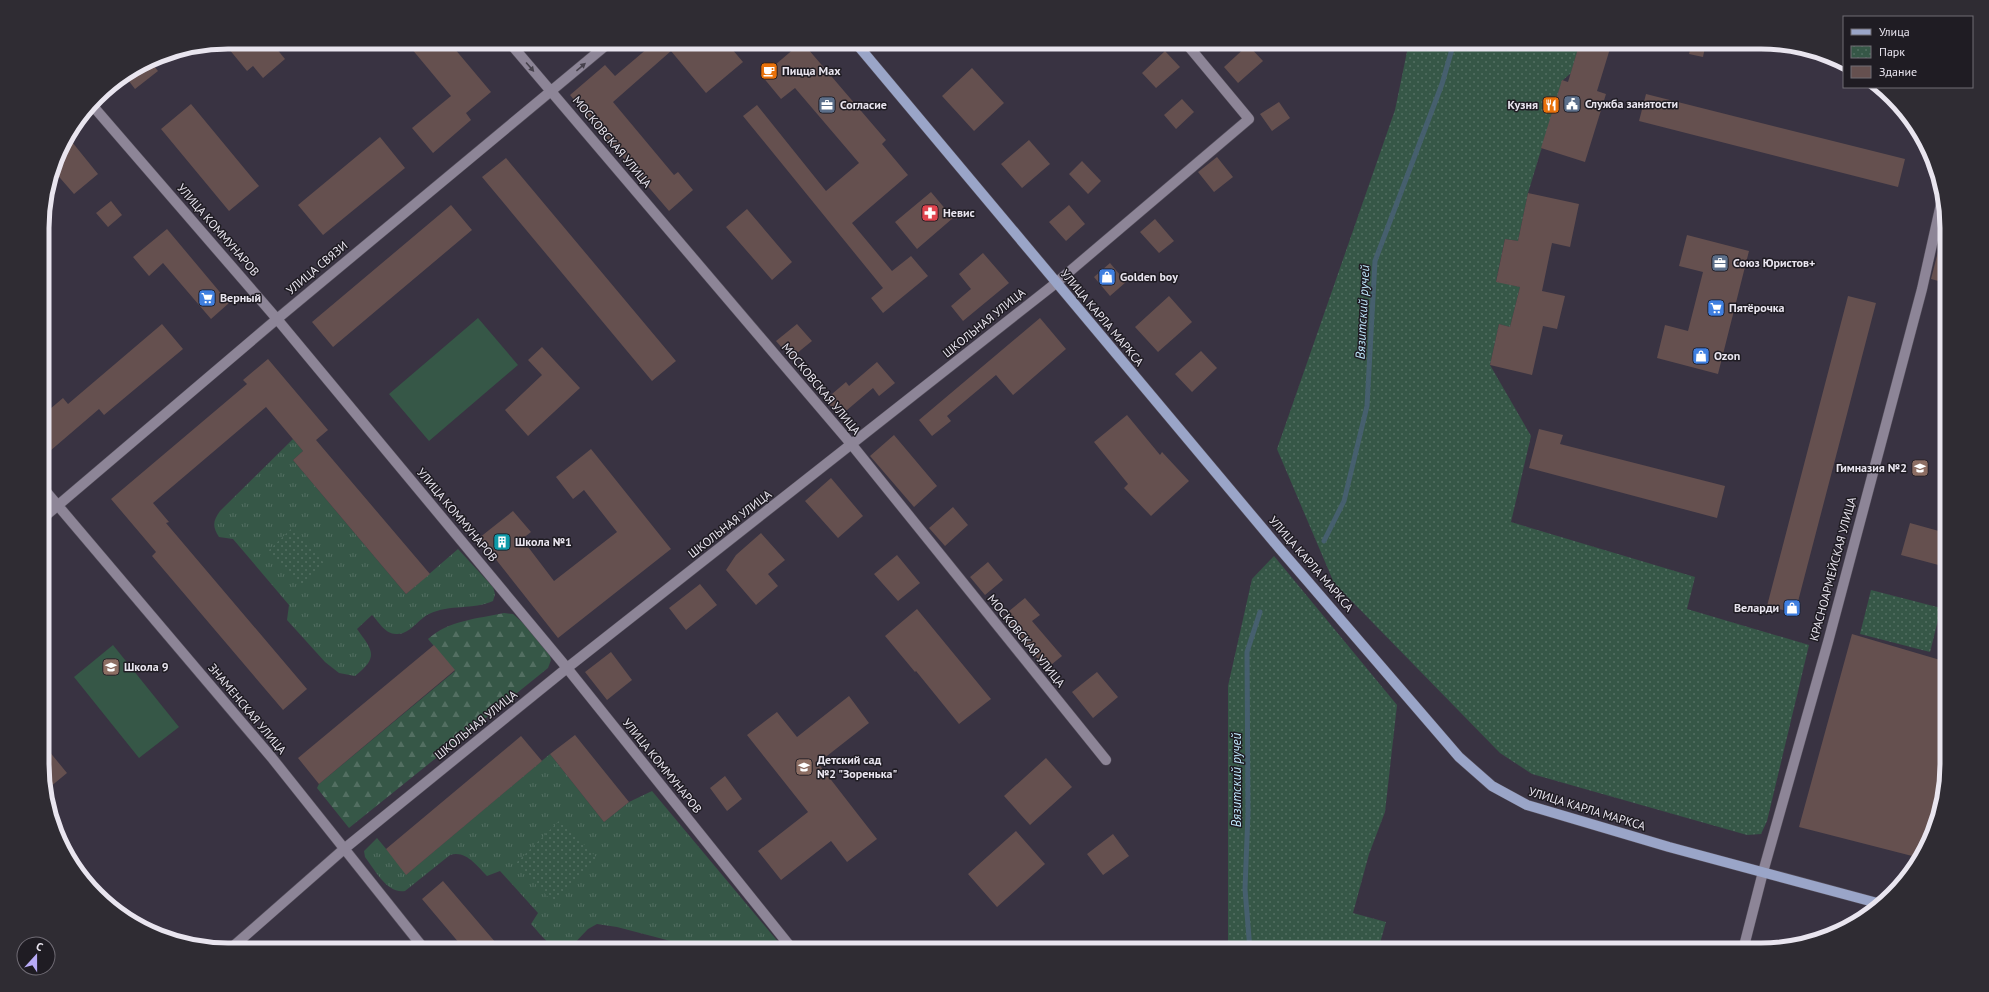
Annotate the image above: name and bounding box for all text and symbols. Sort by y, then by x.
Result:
legend [1843,16,1973,88]
text: Улица [1879,24,1910,39]
text: Парк [1879,44,1905,59]
one-way arrow [526,61,535,72]
cafe icon: Пицца Max [759,61,779,81]
one-way arrow [576,62,586,71]
place label: Пицца Max [782,63,841,78]
text: Здание [1879,64,1917,79]
street label: МОСКОВСКАЯ УЛИЦА [570,93,655,191]
public building icon: Служба занятости [1562,94,1582,114]
office icon: Согласие [817,95,837,115]
restaurant icon: Кузня [1541,95,1561,115]
place label: Служба занятости [1585,96,1678,111]
place label: Согласие [840,97,887,112]
place label: Кузня [1507,97,1538,112]
street label: УЛИЦА КОММУНАРОВ [174,180,263,279]
pharmacy icon: Невис [920,203,940,223]
place label: Невис [943,205,975,220]
street label: УЛИЦА СВЯЗИ [283,238,350,298]
office icon: Союз Юристов+ [1710,253,1730,273]
place label: Союз Юристов+ [1733,255,1815,270]
water label: Вязитский ручей [1352,264,1373,360]
street label: УЛИЦА КАРЛА МАРКСА [1058,266,1147,369]
shop icon: Golden boy [1097,267,1117,287]
place label: Golden boy [1120,269,1178,284]
street label: ШКОЛЬНАЯ УЛИЦА [939,285,1028,360]
supermarket icon: Верный [197,288,217,308]
place label: Верный [220,290,261,305]
supermarket icon: Пятёрочка [1706,298,1726,318]
place label: Пятёрочка [1729,300,1785,315]
street label: МОСКОВСКАЯ УЛИЦА [779,340,864,438]
shop icon: Ozon [1691,346,1711,366]
place label: Ozon [1714,348,1740,363]
school or university icon: Гимназия №2 [1910,458,1930,478]
place label: Гимназия №2 [1836,460,1907,475]
street label: УЛИЦА КОММУНАРОВ [414,465,501,565]
street label: ШКОЛЬНАЯ УЛИЦА [685,486,774,561]
street label: КРАСНОАРМЕЙСКАЯ УЛИЦА [1806,495,1859,643]
street label: УЛИЦА КАРЛА МАРКСА [1266,513,1357,614]
building icon: Школа №1 [492,532,512,552]
place label: Школа №1 [515,534,572,549]
street label: МОСКОВСКАЯ УЛИЦА [984,591,1068,690]
shop icon: Веларди [1782,598,1802,618]
place label: Веларди [1734,600,1779,615]
school or university icon: Школа 9 [101,657,121,677]
place label: Школа 9 [124,659,169,674]
street label: ЗНАМЕНСКАЯ УЛИЦА [205,660,290,757]
street label: ШКОЛЬНАЯ УЛИЦА [431,687,520,762]
street label: УЛИЦА КОММУНАРОВ [620,715,705,816]
water label: Вязитский ручей [1228,732,1245,827]
place label: Детский сад №2 "Зоренька" [817,752,897,781]
school or university icon: Детский сад №2 "Зоренька" [794,757,814,777]
street label: УЛИЦА КАРЛА МАРКСА [1527,784,1647,833]
north arrow [16,936,56,976]
text: С [34,939,45,954]

